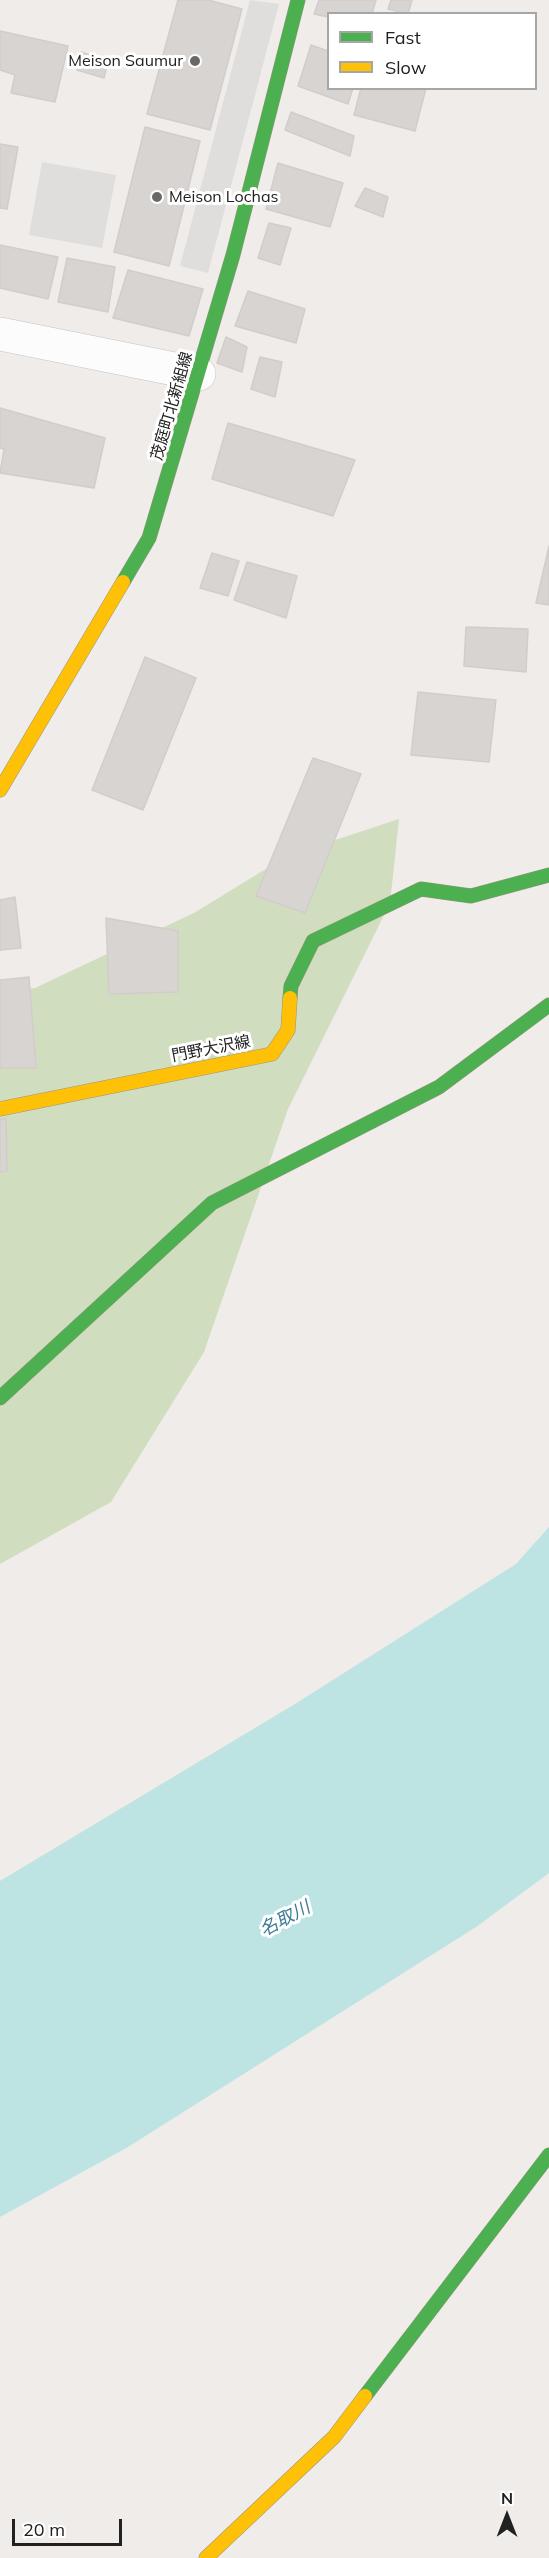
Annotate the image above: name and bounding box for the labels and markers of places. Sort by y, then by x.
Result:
place label: Meison Saumur [68,51,183,71]
marker: Meison Saumur [188,54,202,68]
place label: Meison Lochas [169,187,278,207]
marker: Meison Lochas [150,190,164,204]

